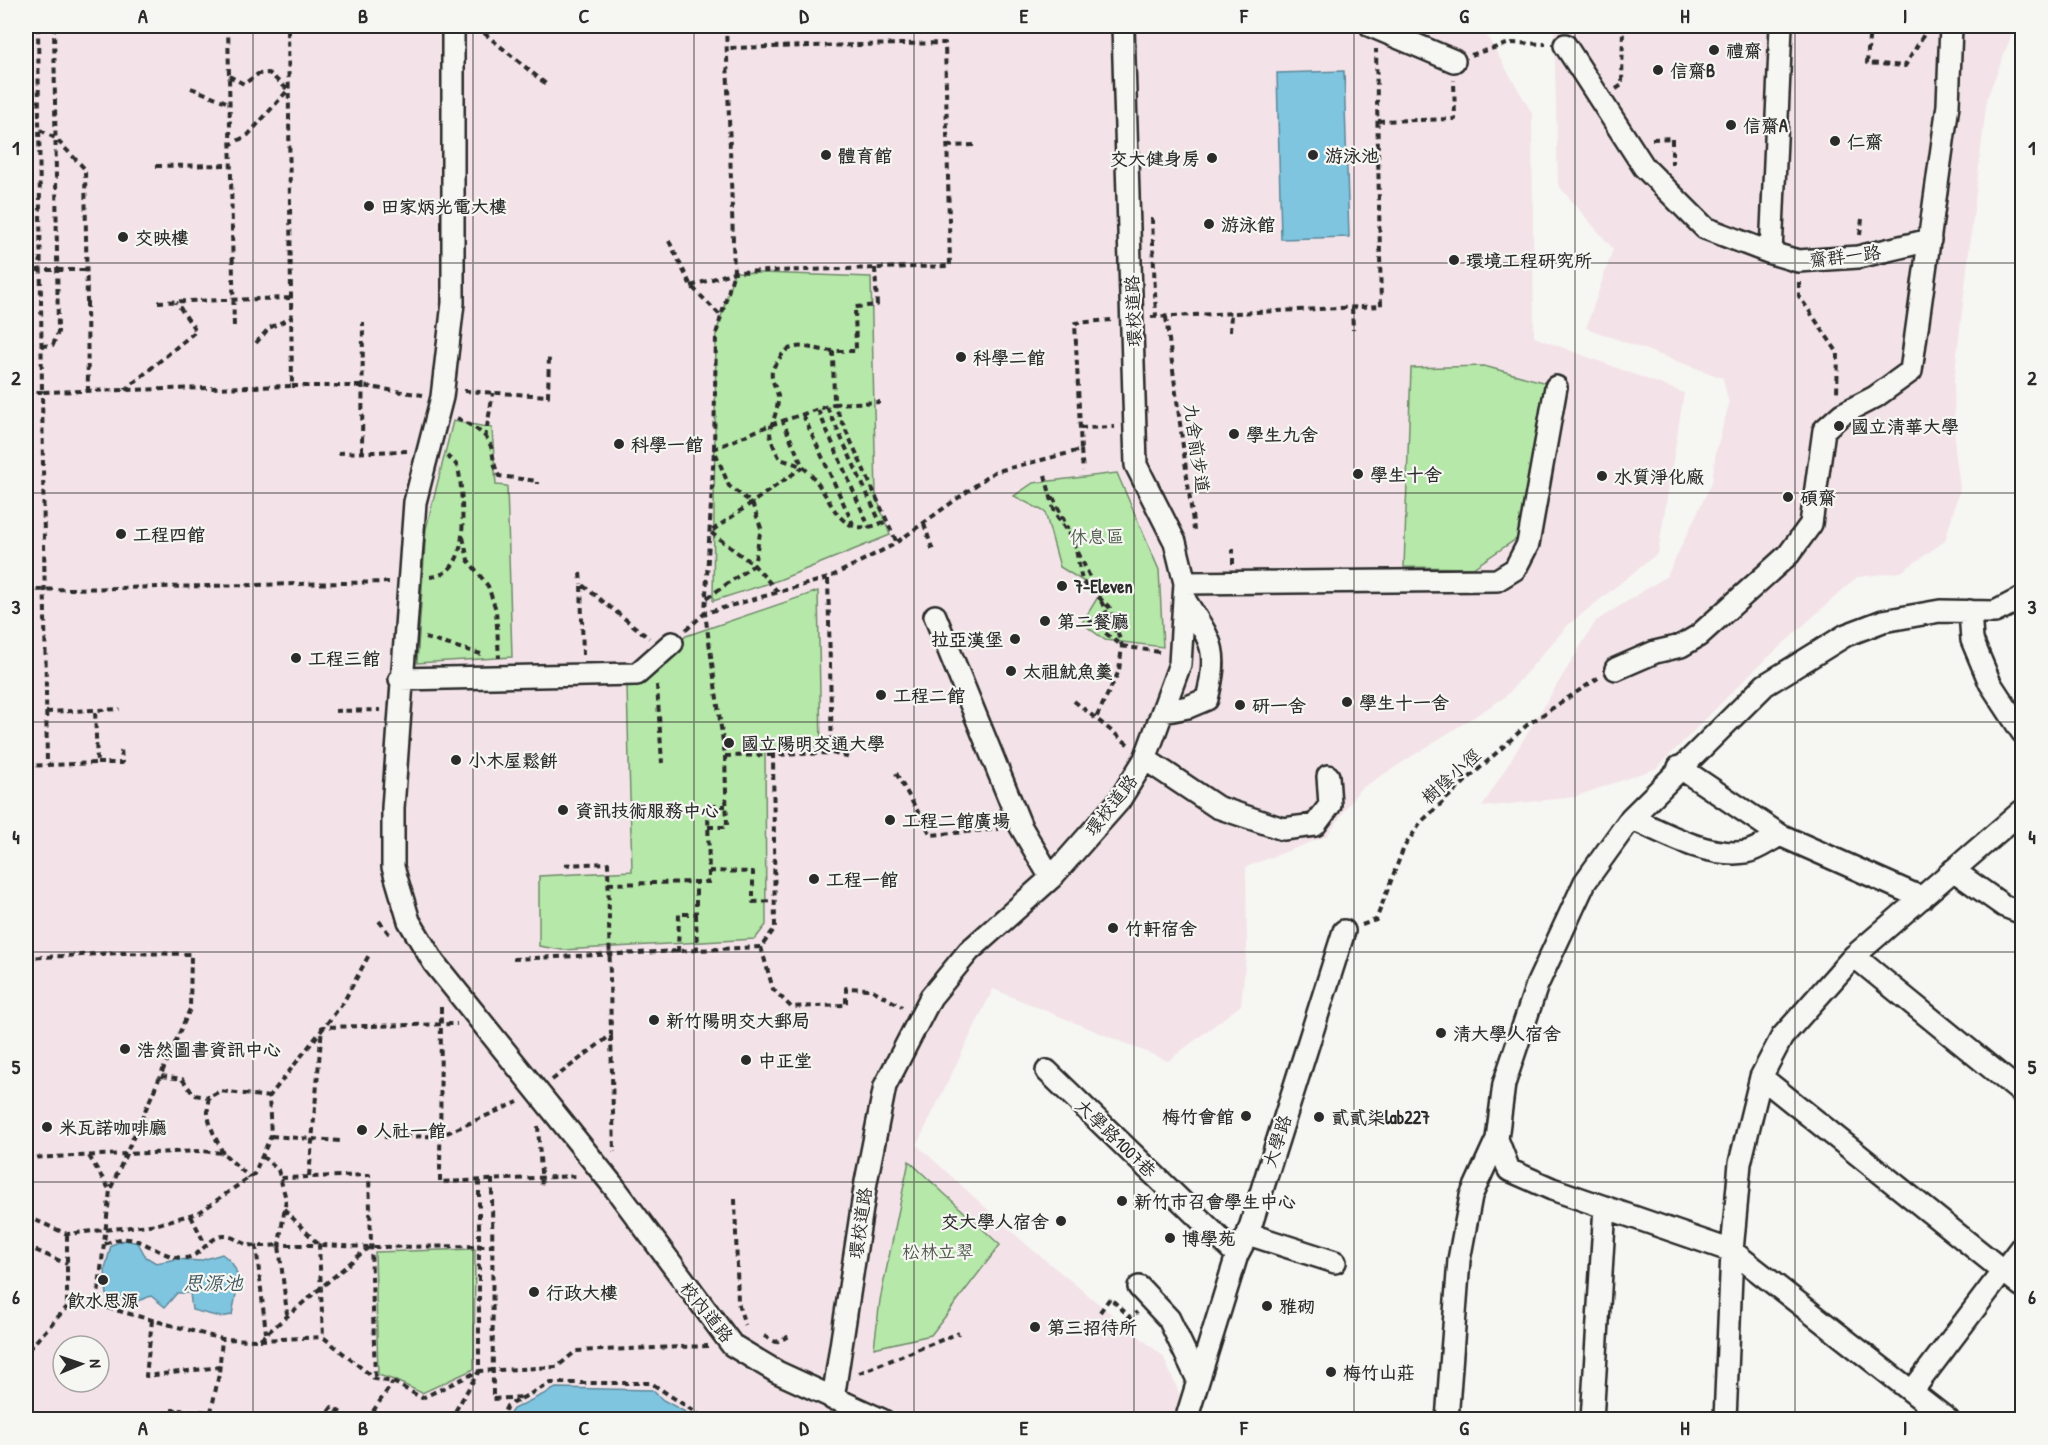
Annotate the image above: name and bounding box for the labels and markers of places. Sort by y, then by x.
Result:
place label: 禮齋 [1726,38,1762,63]
marker: 禮齋 [1707,43,1721,57]
place label: 信齋B [1670,58,1715,83]
marker: 信齋B [1651,63,1665,77]
place label: 信齋A [1743,113,1788,138]
marker: 信齋A [1724,118,1738,132]
place label: 仁齋 [1847,129,1883,154]
marker: 仁齋 [1828,134,1842,148]
place label: 體育館 [838,143,892,168]
place label: 游泳池 [1325,143,1379,168]
place label: 交大健身房 [1110,146,1200,171]
marker: 體育館 [819,148,833,162]
marker: 游泳池 [1306,148,1320,162]
marker: 交大健身房 [1205,151,1219,165]
place label: 田家炳光電大樓 [381,194,507,219]
marker: 田家炳光電大樓 [362,199,376,213]
place label: 游泳館 [1221,212,1275,237]
marker: 游泳館 [1202,217,1216,231]
place label: 交映樓 [135,225,189,250]
marker: 交映樓 [116,230,130,244]
place label: 環境工程研究所 [1466,248,1592,273]
marker: 環境工程研究所 [1447,253,1461,267]
place label: 科學二館 [973,345,1045,370]
marker: 科學二館 [954,350,968,364]
place label: 國立清華大學 [1851,414,1959,439]
marker: 國立清華大學 [1832,419,1846,433]
place label: 學生九舍 [1246,422,1318,447]
marker: 學生九舍 [1227,427,1241,441]
place label: 科學一館 [631,432,703,457]
marker: 科學一館 [612,437,626,451]
place label: 學生十舍 [1370,462,1442,487]
place label: 水質淨化廠 [1614,464,1704,489]
marker: 學生十舍 [1351,467,1365,481]
marker: 水質淨化廠 [1595,469,1609,483]
place label: 碩齋 [1800,485,1836,510]
marker: 碩齋 [1781,490,1795,504]
place label: 工程四館 [133,522,205,547]
marker: 工程四館 [114,527,128,541]
place label: 7-Eleven [1073,574,1133,599]
marker: 7-Eleven [1055,579,1069,593]
place label: 第二餐廳 [1057,609,1129,634]
marker: 第二餐廳 [1038,614,1052,628]
place label: 拉亞漢堡 [931,627,1003,652]
marker: 拉亞漢堡 [1008,632,1022,646]
place label: 工程三館 [308,646,380,671]
marker: 工程三館 [289,651,303,665]
place label: 太祖魷魚羹 [1023,659,1113,684]
marker: 太祖魷魚羹 [1004,664,1018,678]
place label: 工程二館 [893,683,965,708]
marker: 工程二館 [874,688,888,702]
place label: 學生十一舍 [1359,690,1449,715]
place label: 研一舍 [1252,693,1306,718]
marker: 學生十一舍 [1340,695,1354,709]
marker: 研一舍 [1233,698,1247,712]
place label: 國立陽明交通大學 [741,731,885,756]
marker: 國立陽明交通大學 [722,736,736,750]
place label: 小木屋鬆餅 [468,748,558,773]
marker: 小木屋鬆餅 [449,753,463,767]
place label: 資訊技術服務中心 [575,798,719,823]
marker: 資訊技術服務中心 [556,803,570,817]
place label: 工程二館廣場 [902,808,1010,833]
marker: 工程二館廣場 [883,813,897,827]
place label: 工程一館 [826,867,898,892]
marker: 工程一館 [807,872,821,886]
place label: 竹軒宿舍 [1125,916,1197,941]
marker: 竹軒宿舍 [1106,921,1120,935]
place label: 新竹陽明交大郵局 [666,1008,810,1033]
marker: 新竹陽明交大郵局 [647,1013,661,1027]
place label: 清大學人宿舍 [1453,1021,1561,1046]
marker: 清大學人宿舍 [1434,1026,1448,1040]
place label: 浩然圖書資訊中心 [137,1037,281,1062]
marker: 浩然圖書資訊中心 [118,1042,132,1056]
place label: 中正堂 [758,1048,812,1073]
marker: 中正堂 [739,1053,753,1067]
place label: 梅竹會館 [1162,1104,1234,1129]
place label: 貳貳柒lab227 [1331,1105,1430,1130]
marker: 梅竹會館 [1239,1109,1253,1123]
marker: 貳貳柒lab227 [1312,1110,1326,1124]
place label: 米瓦諾咖啡廳 [59,1115,167,1140]
place label: 人社一館 [374,1118,446,1143]
marker: 米瓦諾咖啡廳 [40,1120,54,1134]
marker: 人社一館 [355,1123,369,1137]
place label: 新竹市召會學生中心 [1134,1189,1296,1214]
marker: 新竹市召會學生中心 [1115,1194,1129,1208]
place label: 交大學人宿舍 [941,1209,1049,1234]
marker: 交大學人宿舍 [1054,1214,1068,1228]
place label: 博學苑 [1182,1226,1236,1251]
marker: 博學苑 [1163,1231,1177,1245]
marker: 飲水思源 [96,1273,110,1287]
place label: 行政大樓 [546,1280,618,1305]
marker: 行政大樓 [527,1285,541,1299]
place label: 飲水思源 [67,1288,139,1313]
place label: 雅砌 [1279,1294,1315,1319]
marker: 雅砌 [1260,1299,1274,1313]
place label: 第三招待所 [1047,1315,1137,1340]
marker: 第三招待所 [1028,1320,1042,1334]
place label: 梅竹山莊 [1343,1360,1415,1385]
marker: 梅竹山莊 [1324,1365,1338,1379]

